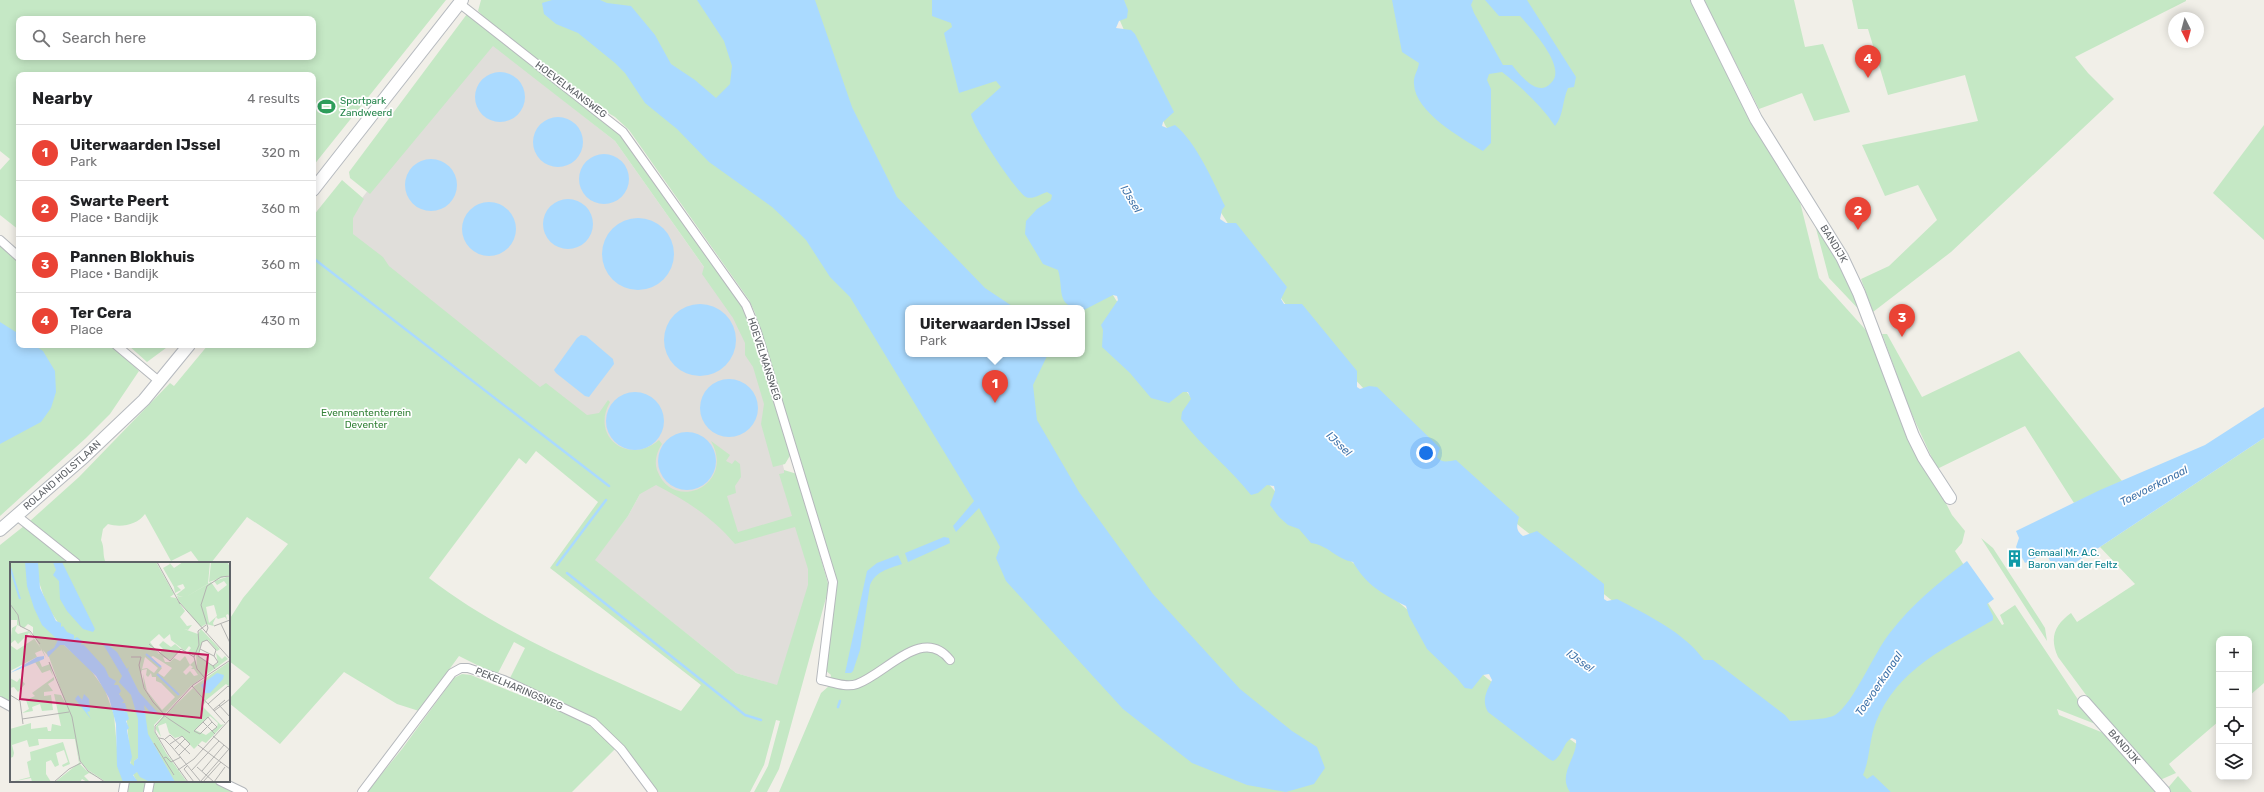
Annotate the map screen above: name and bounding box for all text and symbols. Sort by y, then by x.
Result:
north arrow [2168,12,2204,48]
search box [16,16,316,60]
icon: search [30,27,52,49]
text: Search here [62,29,146,47]
pin: 4 [1855,45,1881,78]
street label: HOEVELMANSWEG [533,59,609,121]
text: Nearby [32,88,93,108]
text: 4 results [247,91,300,106]
place label: Sportpark Zandweerd [340,95,392,119]
sports icon: Sportpark Zandweerd [317,97,337,117]
text: Uiterwaarden IJssel [70,136,221,154]
text: 1 [42,145,48,160]
text: 320 m [262,145,300,160]
text: Park [70,154,97,169]
water label: IJssel [1118,183,1144,215]
text: Swarte Peert [70,192,169,210]
pin: 2 [1845,197,1871,230]
text: 2 [41,201,49,216]
text: 360 m [261,201,300,216]
text: Place · Bandijk [70,210,158,225]
street label: BANDIJK [1818,223,1850,265]
text: Pannen Blokhuis [70,248,195,266]
text: 3 [41,257,49,272]
text: 360 m [261,257,300,272]
text: Place · Bandijk [70,266,158,281]
text: Ter Cera [70,304,132,322]
pin: 3 [1889,304,1915,337]
popup [905,305,1085,357]
text: 4 [41,313,49,328]
text: 430 m [261,313,300,328]
text: Uiterwaarden IJssel [920,315,1070,333]
street label: HOEVELMANSWEG [745,316,783,402]
text: Place [70,322,103,337]
text: Park [920,333,947,348]
pin: 1 [982,370,1008,403]
park label: Evenmententerrein Deventer [321,407,411,431]
water label: IJssel [1324,429,1355,459]
street label: ROLAND HOLSTLAAN [21,438,104,513]
your location [1416,443,1436,463]
water label: Toevoerkanaal [2118,463,2190,509]
place label: Gemaal Mr. A.C. Baron van der Feltz [2028,547,2118,571]
building icon: Gemaal Mr. A.C. Baron van der Feltz [2005,549,2025,569]
inset map [10,562,230,782]
map controls [2216,636,2252,780]
button: + [2216,636,2252,672]
water label: IJssel [1564,647,1596,675]
water label: Toevoerkanaal [1853,649,1905,718]
street label: PEKELHARINGSWEG [473,665,565,713]
button: − [2216,672,2252,708]
button: locate [2216,708,2252,744]
street label: BANDIJK [2105,727,2142,767]
button: layers [2216,744,2252,780]

